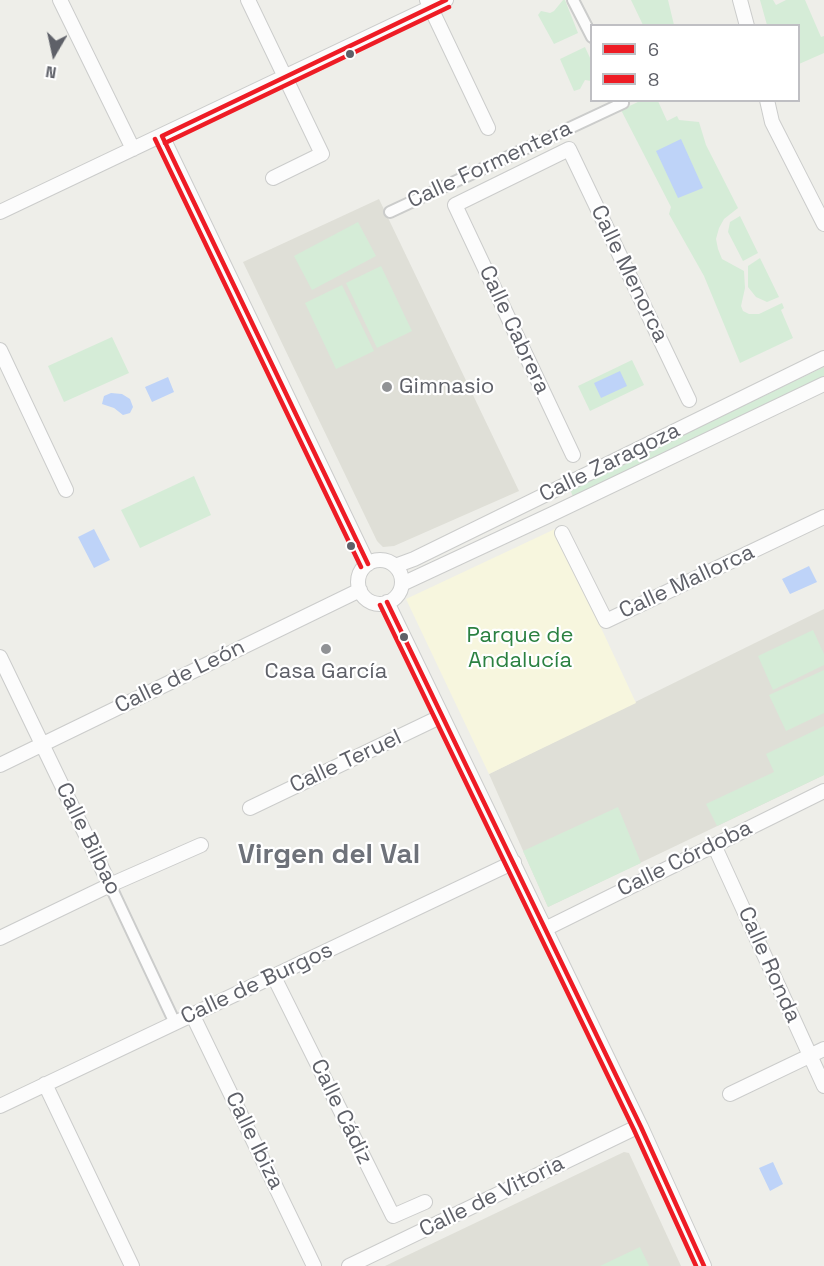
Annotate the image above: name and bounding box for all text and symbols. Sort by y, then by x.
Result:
north arrow [24,24,84,84]
legend [590,24,800,102]
text: 6 [648,38,659,61]
unlabelled marker [344,48,356,60]
text: N [44,61,58,83]
text: 8 [648,68,659,91]
street label: Calle Formentera [404,115,576,215]
street label: Calle Menorca [584,201,674,347]
street label: Calle Cabrera [473,262,555,398]
place label: Gimnasio [399,374,494,400]
marker: Gimnasio [380,380,394,394]
street label: Calle Zaragoza [535,418,685,508]
street label: Calle Mallorca [615,539,759,625]
unlabelled marker [345,540,357,552]
park label: Parque de Andalucía [466,623,574,674]
unlabelled marker [398,631,410,643]
street label: Calle de León [111,634,249,720]
marker: Casa García [319,642,333,656]
place label: Casa García [265,659,387,685]
street label: Calle Teruel [286,725,406,799]
street label: Calle Bilbao [49,779,127,899]
street label: Calle Córdoba [613,815,757,903]
district label: Virgen del Val [238,838,420,872]
street label: Calle Ronda [732,903,806,1027]
street label: Calle de Burgos [177,937,337,1031]
street label: Calle Cádiz [304,1055,378,1169]
street label: Calle Ibiza [219,1088,289,1194]
street label: Calle de Vitoria [415,1151,569,1243]

